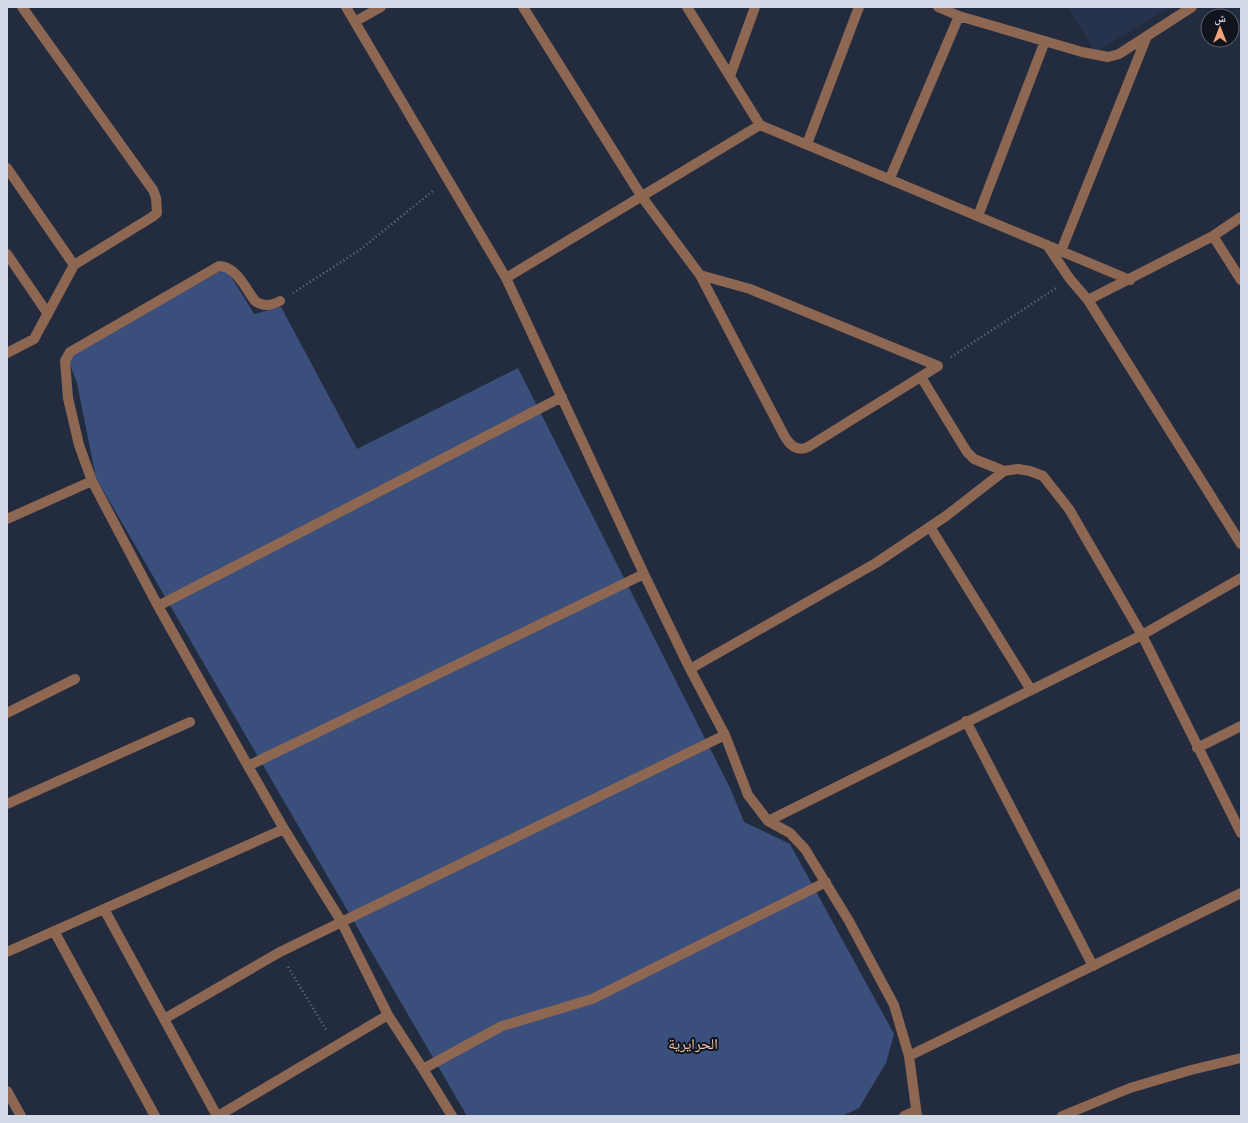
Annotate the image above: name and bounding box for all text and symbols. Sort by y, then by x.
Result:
north arrow [1200,8,1240,48]
text: ش [1214,11,1226,26]
district label: الحرايرية [668,1034,718,1053]

